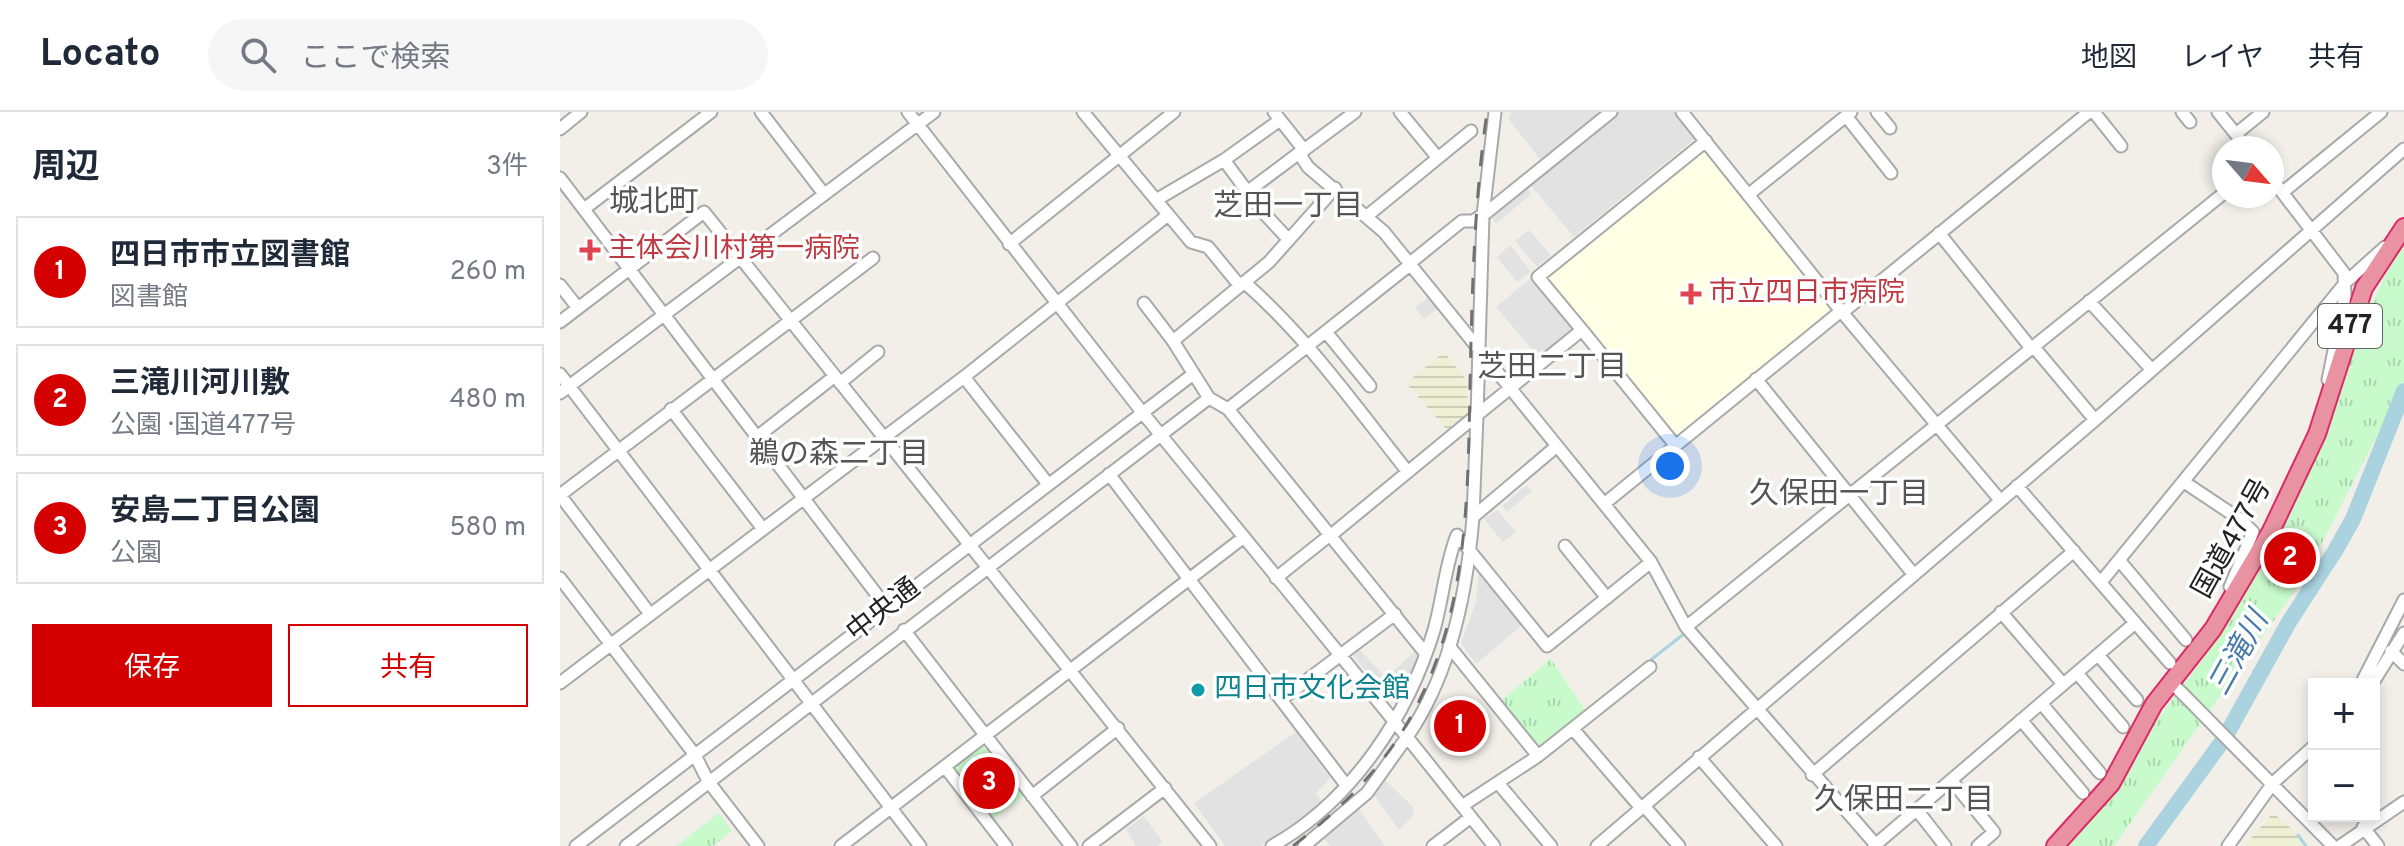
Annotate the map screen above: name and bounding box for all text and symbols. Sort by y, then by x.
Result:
search box [208,19,768,91]
text: Locato [40,31,160,80]
icon: search [236,33,280,77]
text: ここで検索 [300,41,450,78]
text: 地図 [2081,41,2137,77]
text: レイヤ [2181,41,2264,77]
text: 共有 [2308,41,2364,77]
north arrow [2212,136,2284,208]
text: 周辺 [32,147,100,190]
text: 3件 [486,151,528,184]
district label: 城北町 [609,185,699,222]
district label: 芝田一丁目 [1213,189,1363,226]
place label: 主体会川村第一病院 [608,232,860,268]
text: 四日市市立図書館 [110,238,350,275]
marker: 主体会川村第一病院 [579,239,601,261]
text: 1 [55,256,65,289]
text: 260 m [450,256,526,289]
place label: 市立四日市病院 [1709,276,1905,312]
text: 図書館 [110,282,188,315]
marker: 市立四日市病院 [1680,283,1702,305]
road number: 477 [2318,304,2382,348]
district label: 芝田二丁目 [1477,350,1627,387]
text: 三滝川河川敷 [110,366,290,403]
text: 2 [52,384,68,417]
text: 480 m [449,384,526,417]
text: 公園 · 国道477号 [110,410,296,443]
district label: 鵜の森二丁目 [749,437,929,474]
your location [1650,446,1690,486]
street label: 国道477号 [2185,473,2281,605]
district label: 久保田一丁目 [1749,477,1929,514]
text: 安島二丁目公園 [110,494,320,531]
text: 3 [52,512,68,545]
text: 580 m [449,512,526,545]
pin: 2 [2264,528,2316,588]
text: 公園 [110,538,162,571]
street label: 中央通 [840,571,928,651]
water label: 三滝川 [2202,603,2279,702]
button: 保存 [32,624,272,707]
button: 共有 [288,624,528,707]
place label: 四日市文化会館 [1214,672,1410,708]
map controls [2308,678,2380,822]
button: + [2308,678,2380,750]
marker: 四日市文化会館 [1189,681,1207,699]
pin: 1 [1434,696,1486,756]
button: − [2308,750,2380,822]
pin: 3 [963,753,1015,813]
district label: 久保田二丁目 [1814,783,1994,820]

